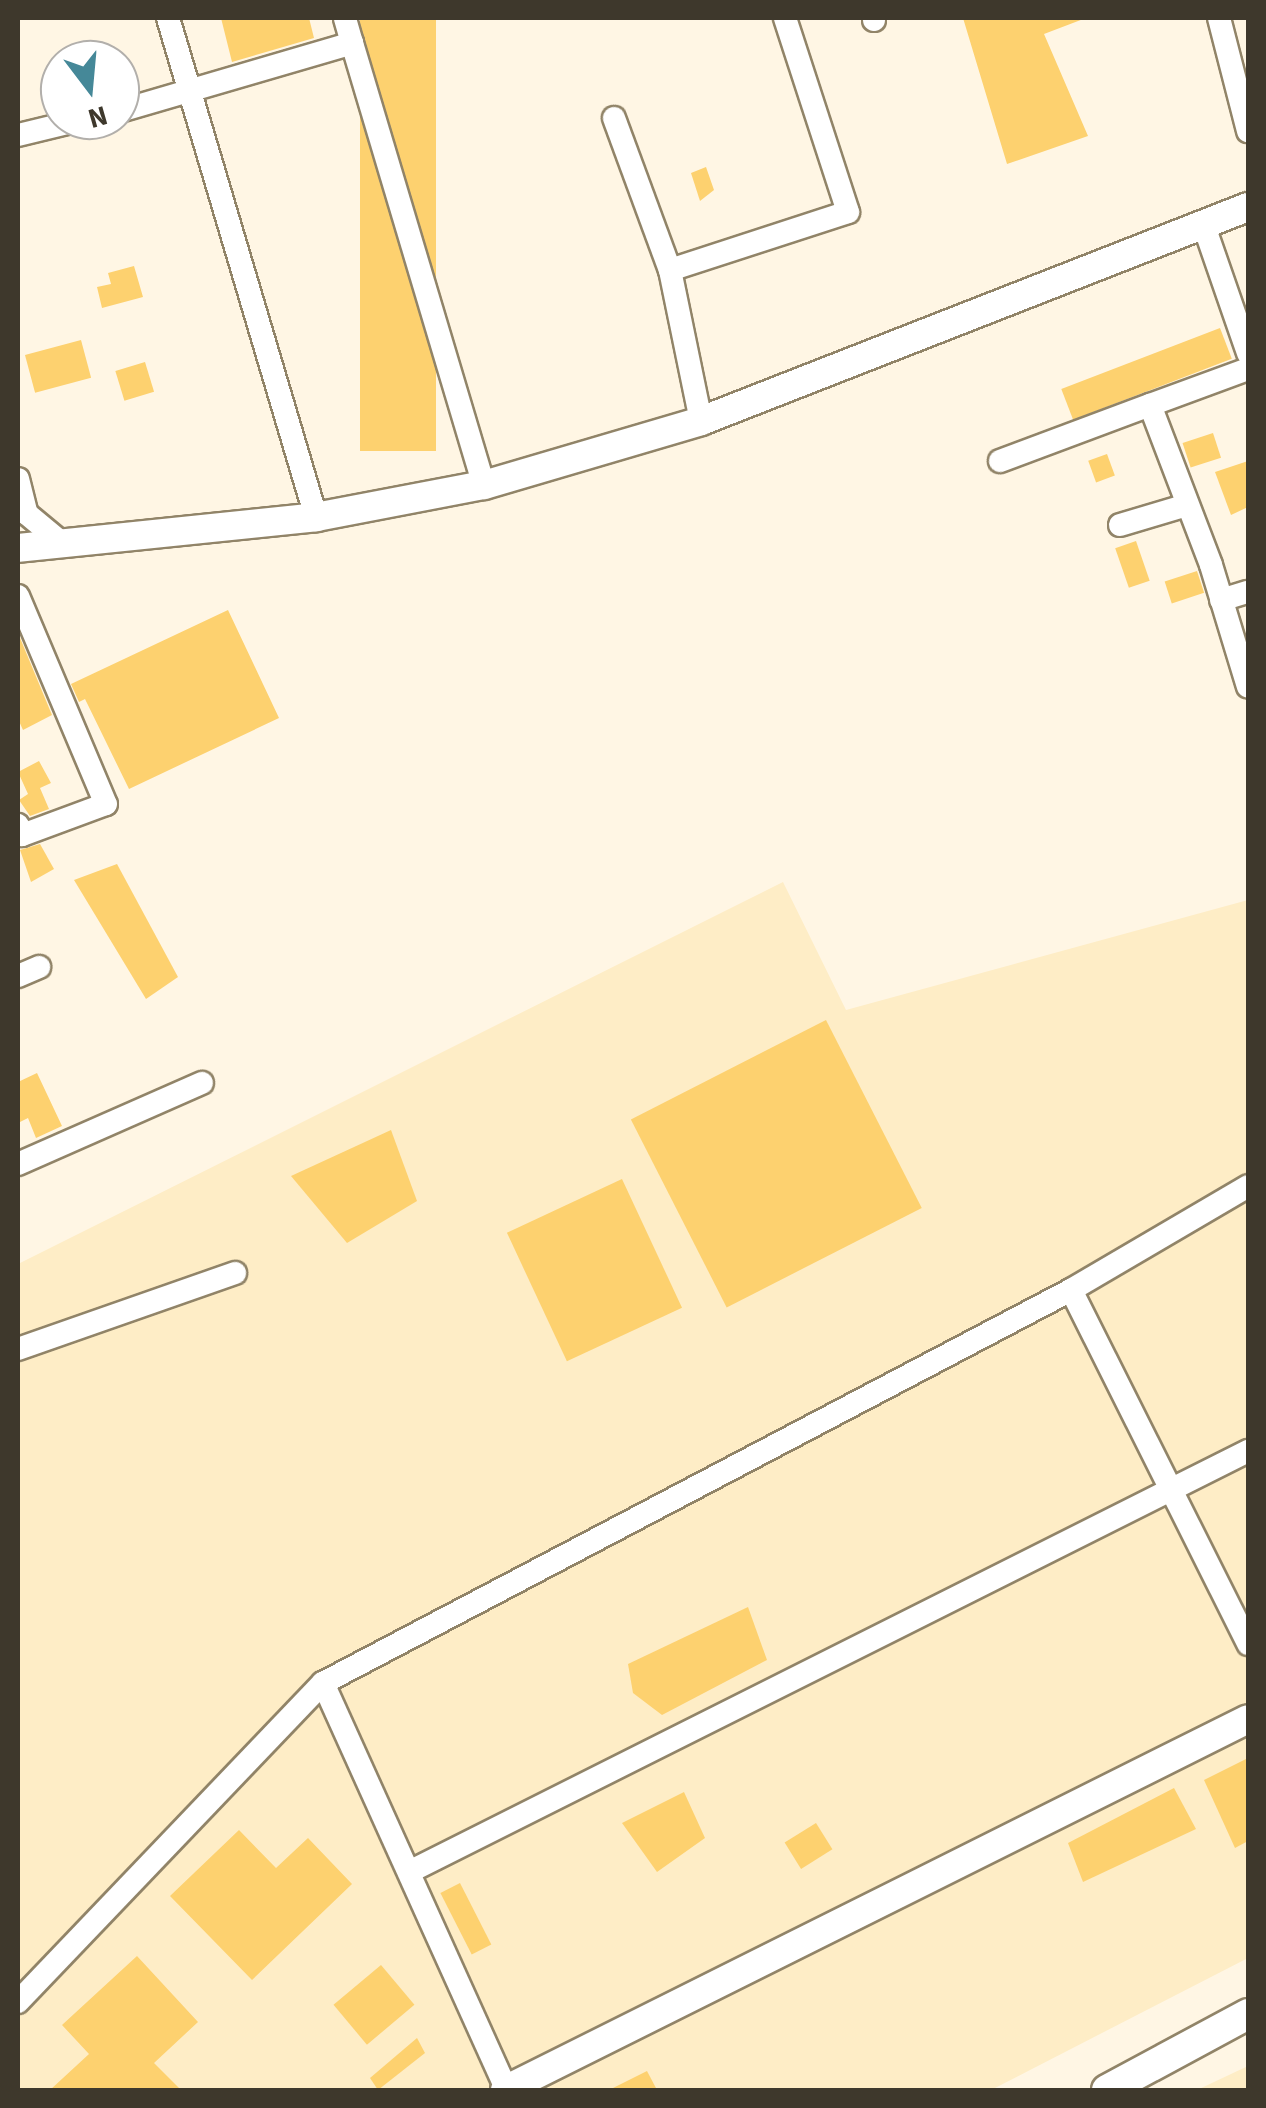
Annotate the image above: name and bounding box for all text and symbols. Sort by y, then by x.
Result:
north arrow [40,40,140,140]
text: N [83,95,112,139]

